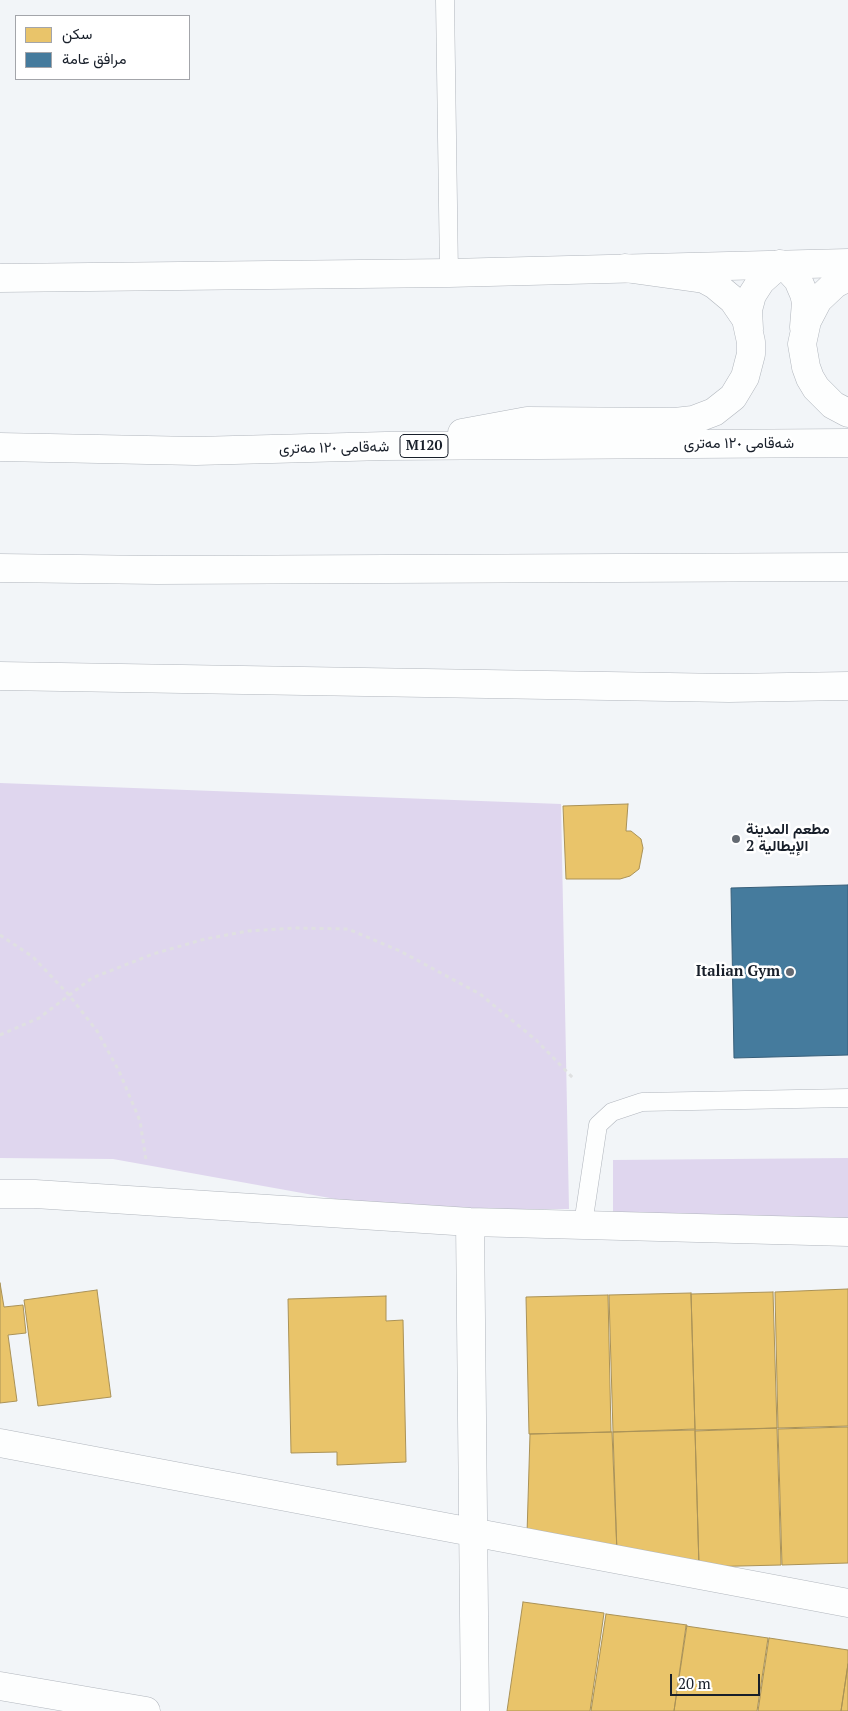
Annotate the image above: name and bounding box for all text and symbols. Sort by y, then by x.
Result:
legend [15,15,190,80]
text: سكن [62,23,92,43]
text: مرافق عامة [62,48,127,68]
road number: M120 [400,434,448,458]
street label: شەقامی ١٢٠ مەتری [684,435,794,453]
street label: شەقامی ١٢٠ مەتری [279,438,389,458]
place label: مطعم المدينة الإيطالية 2 [746,821,830,856]
marker: مطعم المدينة الإيطالية 2 [730,833,742,845]
place label: Italian Gym [696,963,780,981]
marker: Italian Gym [784,966,796,978]
scale bar [673,1664,763,1696]
text: 20 m [678,1673,711,1693]

